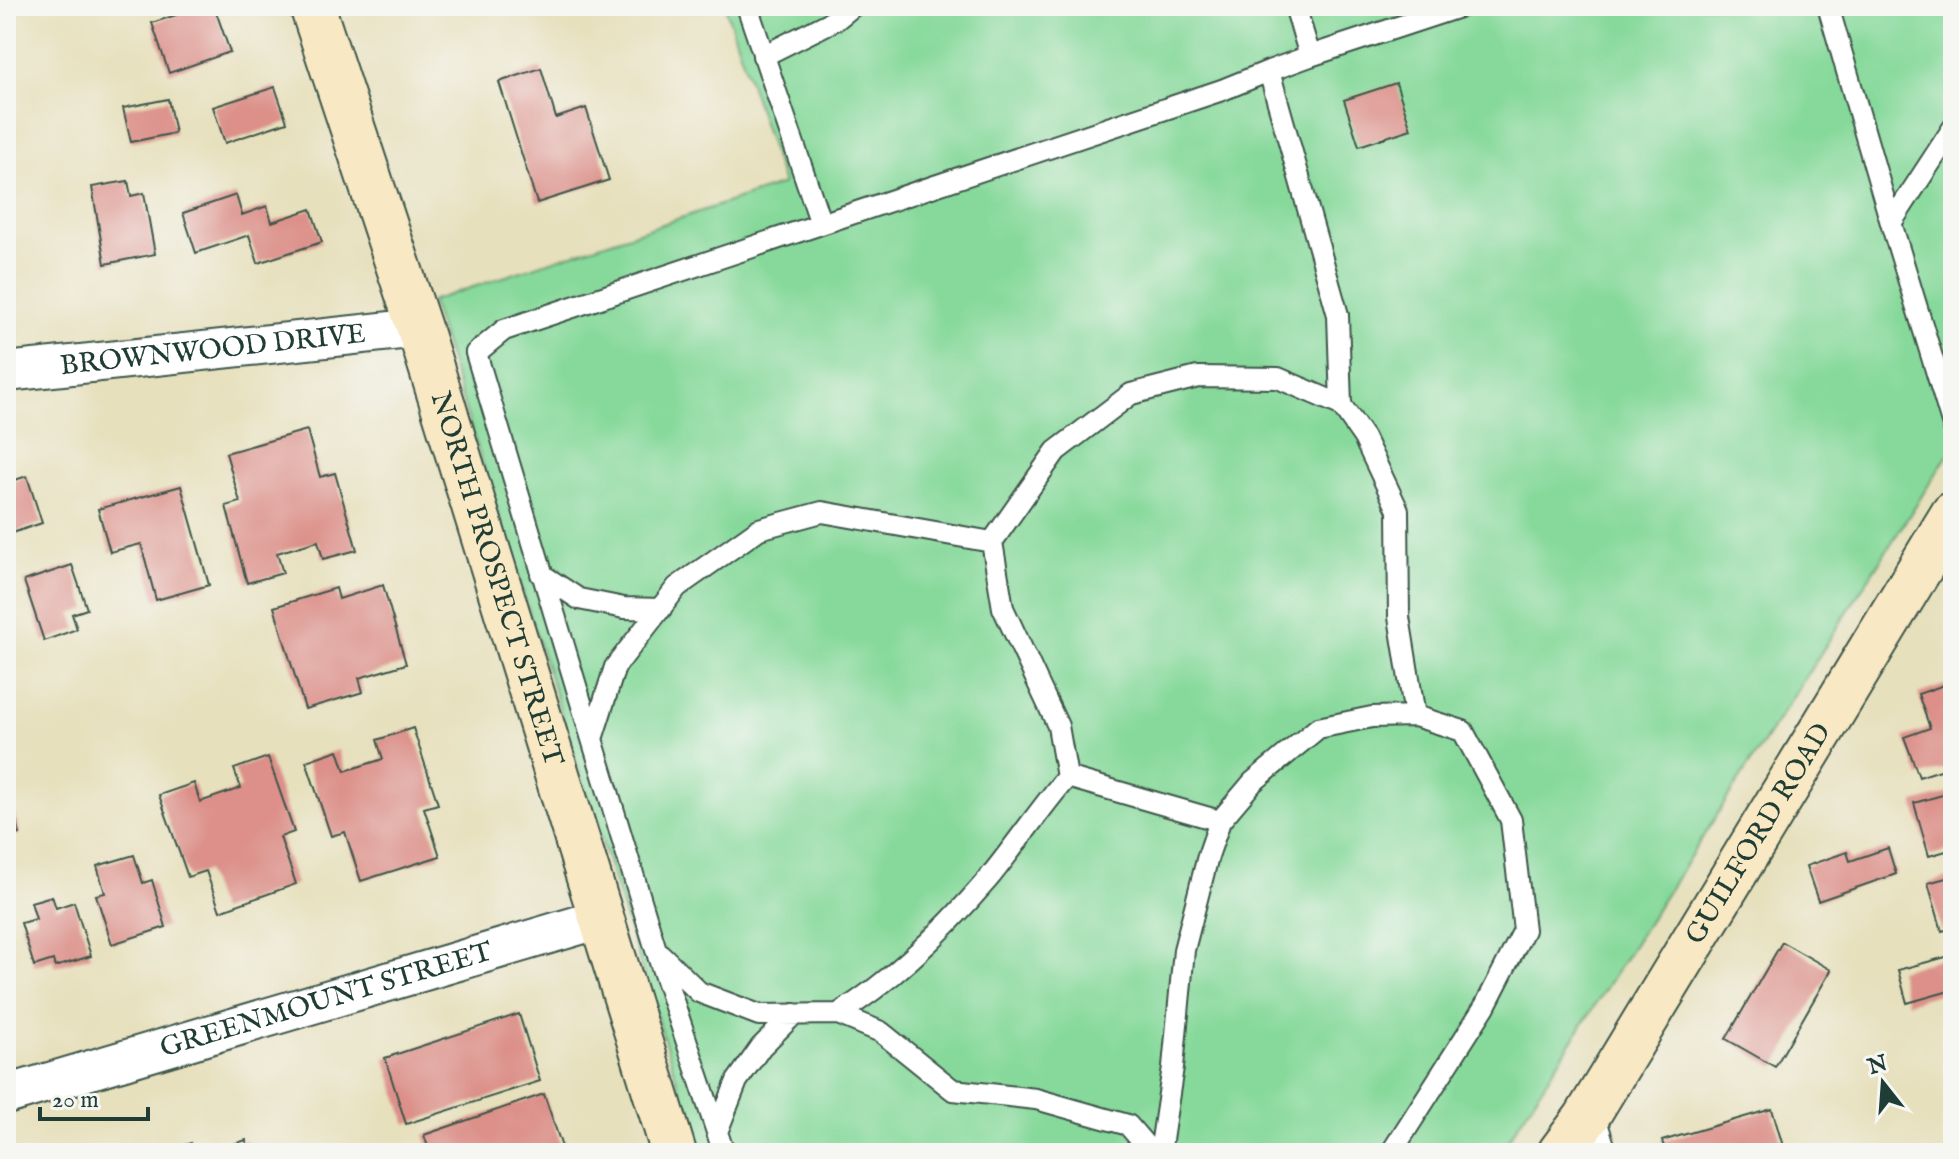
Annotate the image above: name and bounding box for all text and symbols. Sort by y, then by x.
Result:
street label: BROWNWOOD DRIVE [58,316,367,384]
street label: NORTH PROSPECT STREET [422,388,571,771]
street label: GUILFORD ROAD [1678,717,1839,951]
street label: GREENMOUNT STREET [156,934,497,1066]
north arrow [1843,1043,1923,1123]
text: N [1864,1050,1891,1082]
scale bar [40,1071,148,1121]
text: 20 m [52,1085,99,1116]

